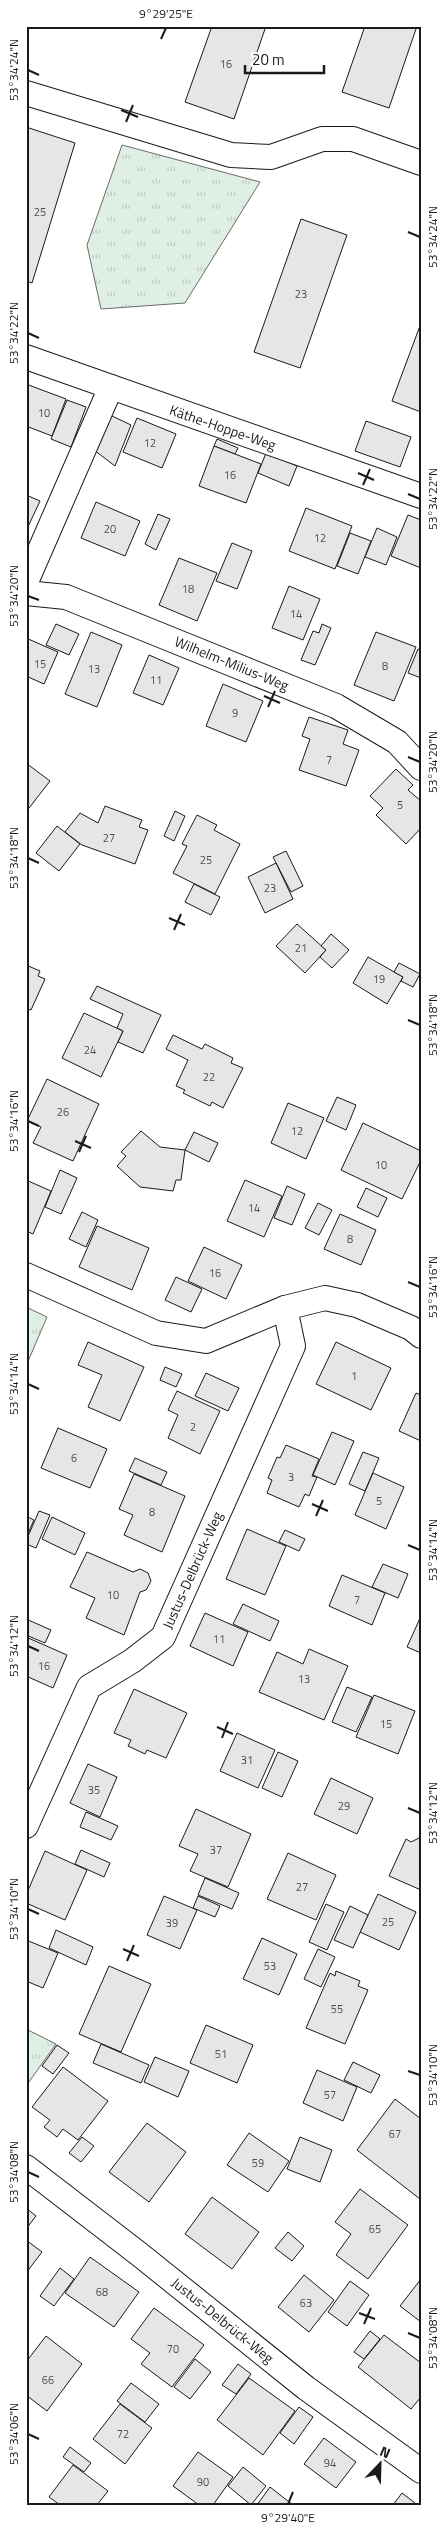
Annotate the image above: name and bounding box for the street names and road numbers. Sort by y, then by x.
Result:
street label: Käthe-Hoppe-Weg [167,399,279,455]
street label: Wilhelm-Milius-Weg [172,630,292,696]
street label: Justus-Delbrück-Weg [157,1508,227,1632]
street label: Justus-Delbrück-Weg [167,2272,279,2368]

